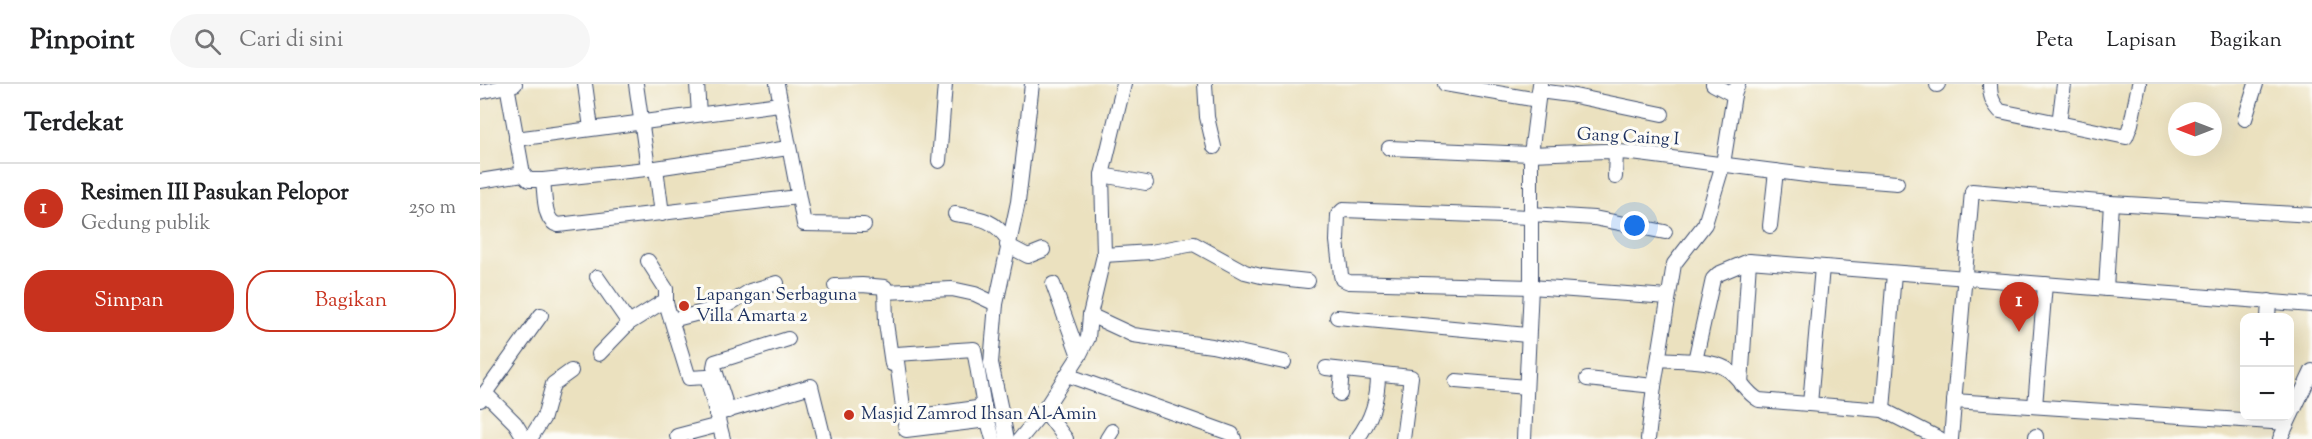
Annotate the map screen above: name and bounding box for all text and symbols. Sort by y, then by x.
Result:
search box [170,14,590,68]
text: Pinpoint [30,21,134,61]
icon: search [191,25,224,58]
text: Cari di sini [239,25,343,57]
text: Peta [2036,26,2074,56]
text: Lapisan [2107,26,2177,56]
text: Bagikan [2210,26,2282,56]
north arrow [2168,102,2222,156]
text: Terdekat [24,105,123,142]
street label: Gang Caing I [1576,122,1680,154]
text: Resimen III Pasukan Pelopor [81,178,349,210]
text: 1 [40,194,47,223]
text: 250 m [408,194,456,223]
text: Gedung publik [81,210,210,239]
your location [1620,211,1649,240]
button: Simpan [24,270,234,332]
button: Bagikan [246,270,456,332]
pin: 1 [2000,282,2038,332]
place label: Lapangan Serbaguna Villa Amarta 2 [696,283,857,330]
marker: Lapangan Serbaguna Villa Amarta 2 [677,299,691,313]
map controls [2240,313,2294,421]
button: + [2240,313,2294,367]
button: − [2240,367,2294,421]
place label: Masjid Zamrod Ihsan Al-Amin [861,402,1097,428]
marker: Masjid Zamrod Ihsan Al-Amin [842,408,856,422]

